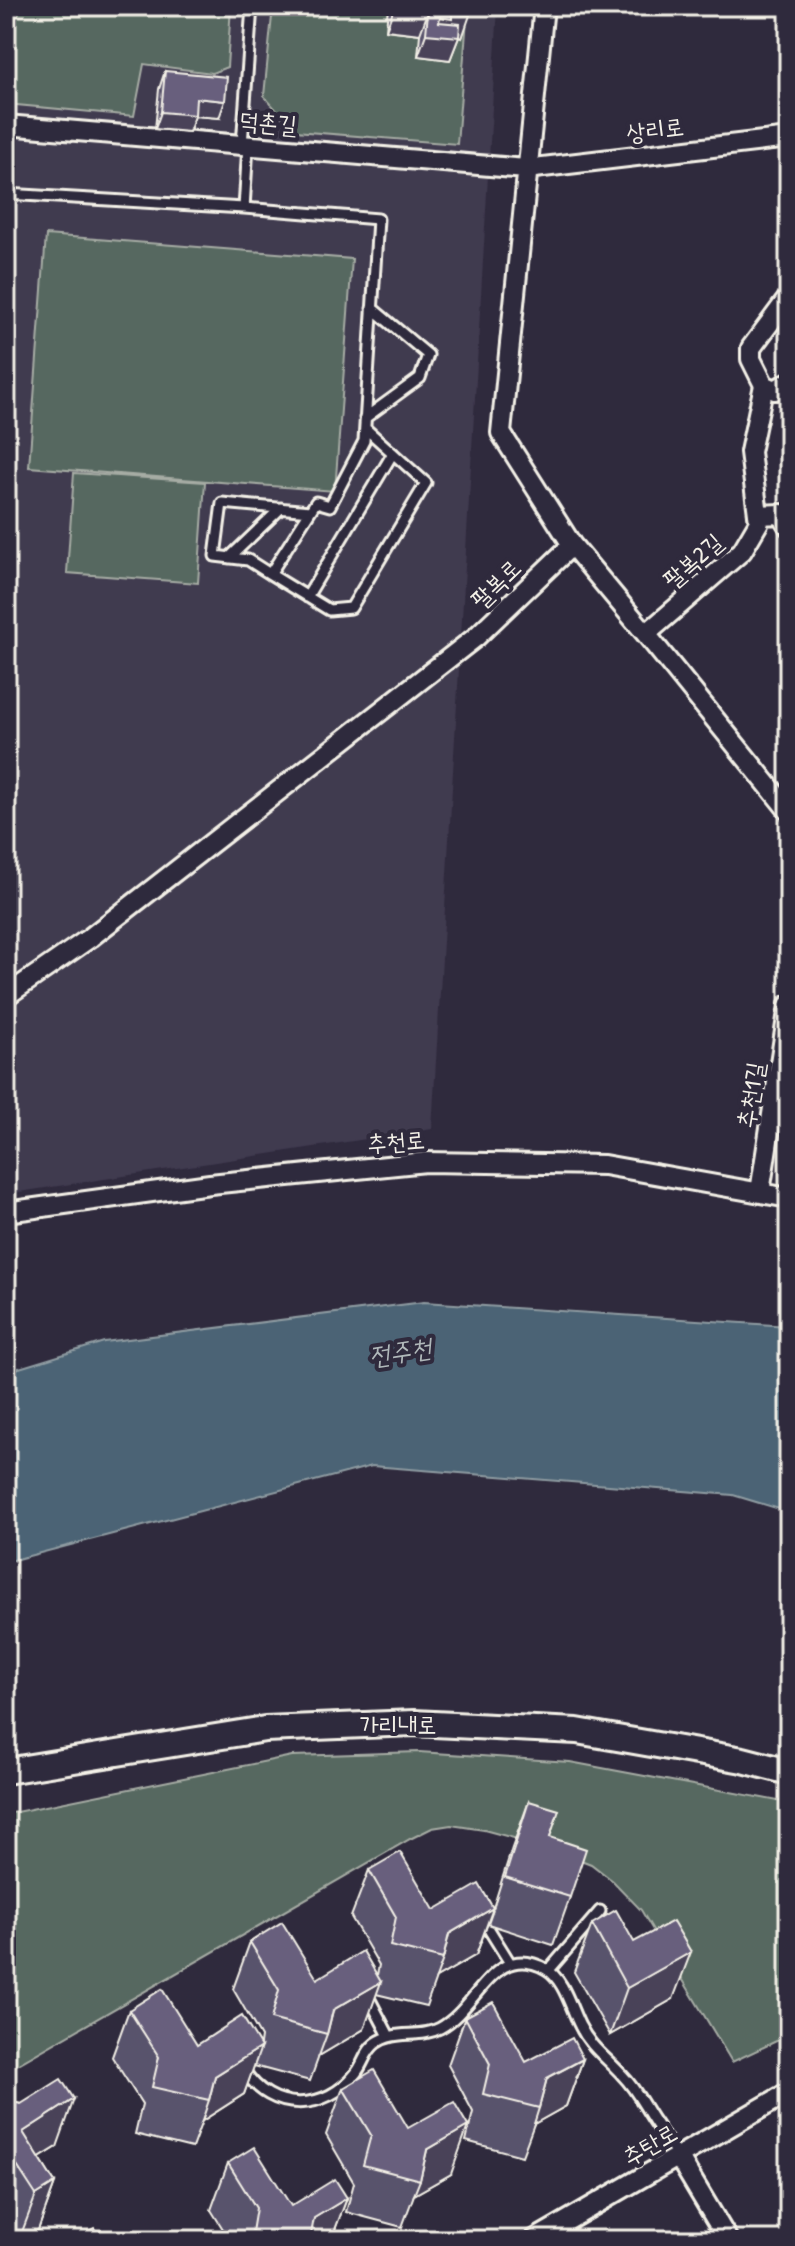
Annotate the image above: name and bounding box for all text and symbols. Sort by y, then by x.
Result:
street label: 덕촌길 [238,104,298,140]
street label: 상리로 [624,110,686,148]
street label: 팔복2길 [656,525,729,595]
street label: 팔복로 [463,552,527,615]
street label: 추천1길 [729,1059,771,1130]
street label: 추천로 [366,1123,426,1159]
water label: 전주천 [366,1329,437,1374]
street label: 가리내로 [359,1708,437,1740]
street label: 추탄로 [616,2116,683,2172]

